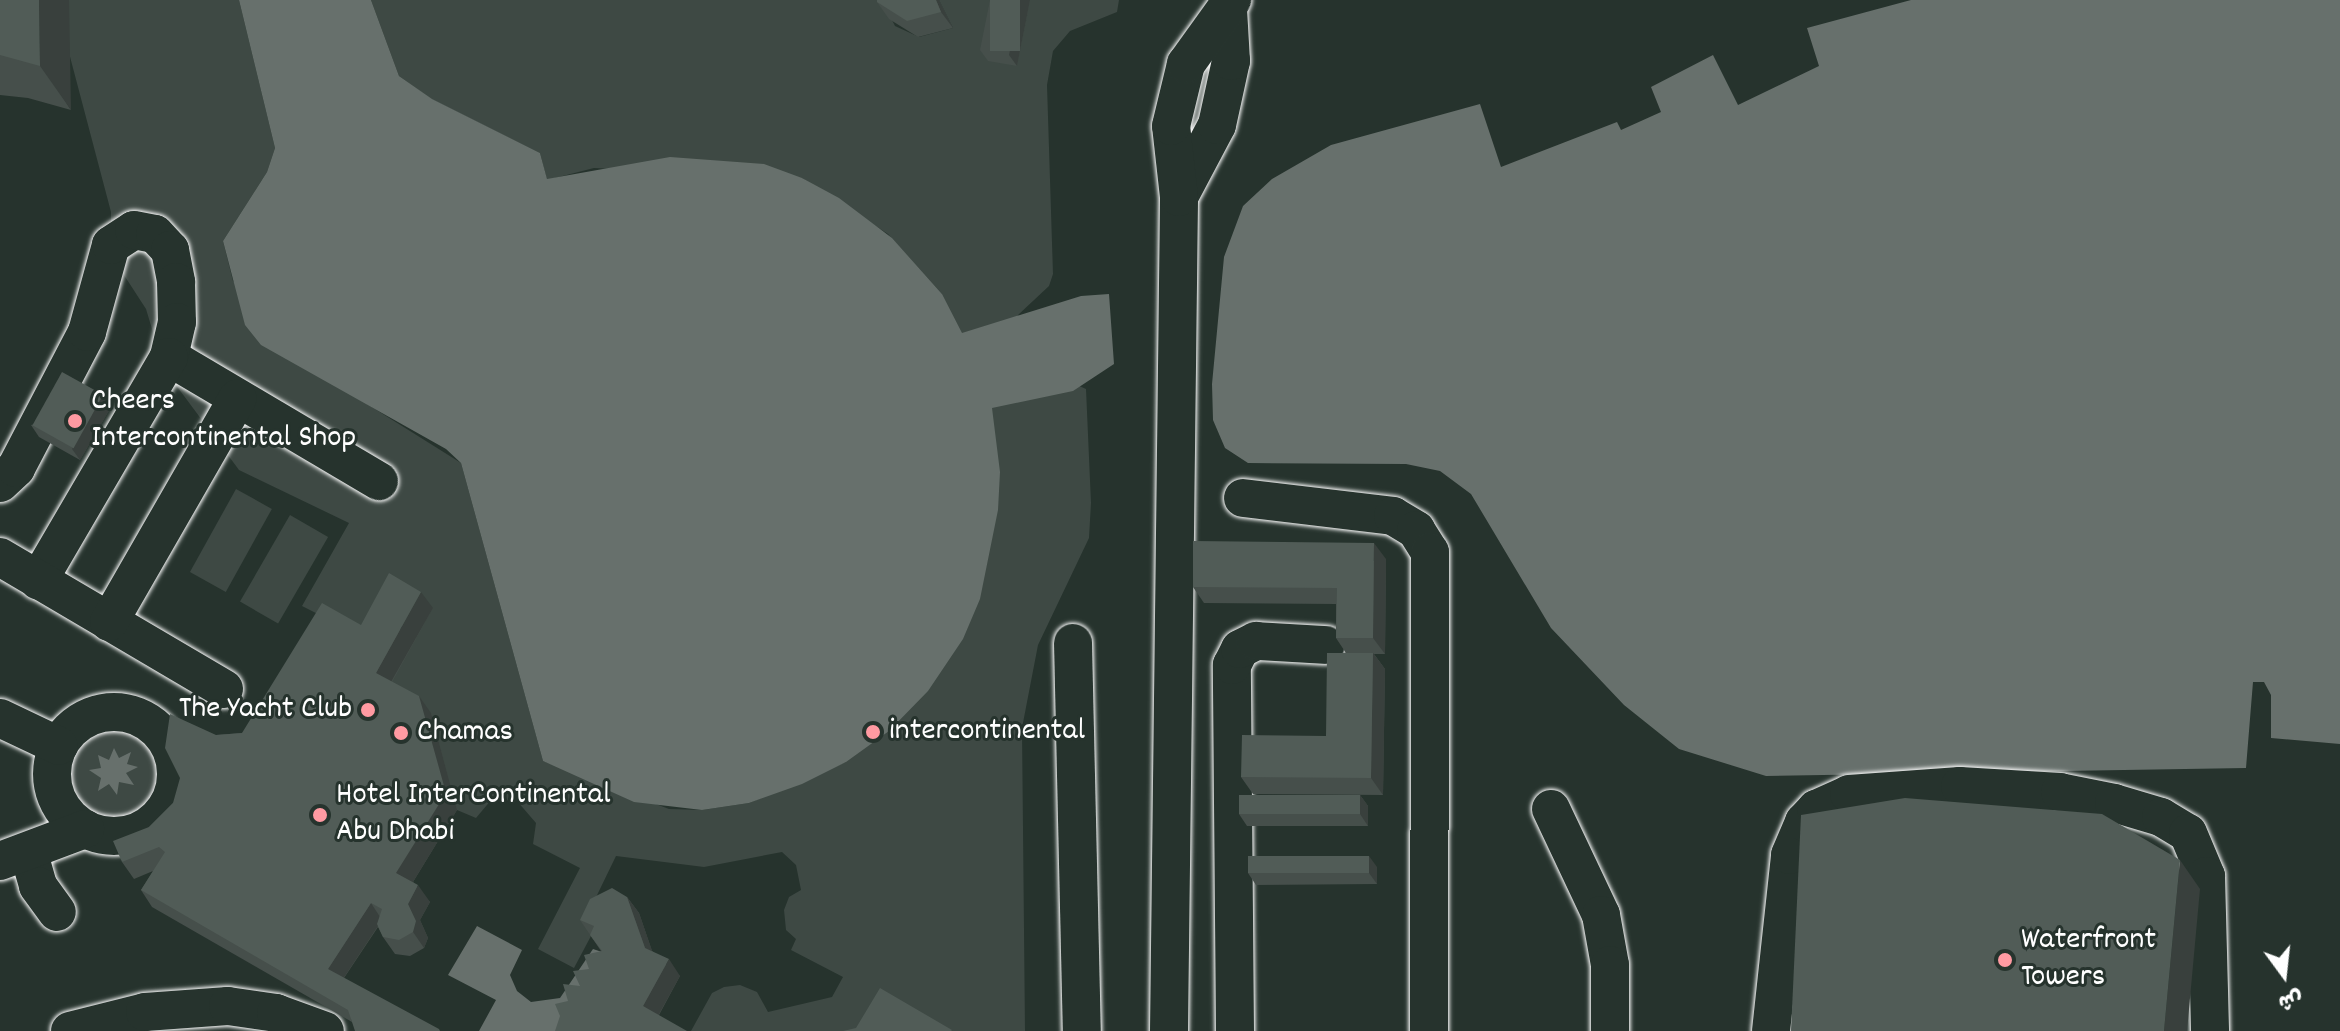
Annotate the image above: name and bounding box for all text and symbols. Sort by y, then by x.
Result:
place label: Cheers Intercontinental Shop [91,384,356,459]
marker: Cheers Intercontinental Shop [66,412,84,430]
place label: The Yacht Club [179,691,352,729]
marker: The Yacht Club [359,701,377,719]
place label: intercontinental [889,713,1085,751]
place label: Chamas [417,714,513,752]
marker: intercontinental [864,723,882,741]
marker: Chamas [392,724,410,742]
place label: Hotel InterContinental Abu Dhabi [336,778,610,853]
marker: Hotel InterContinental Abu Dhabi [311,806,329,824]
place label: Waterfront Towers [2021,923,2156,998]
north arrow [2244,935,2324,1015]
marker: Waterfront Towers [1996,951,2014,969]
text: ش [2275,981,2306,1017]

